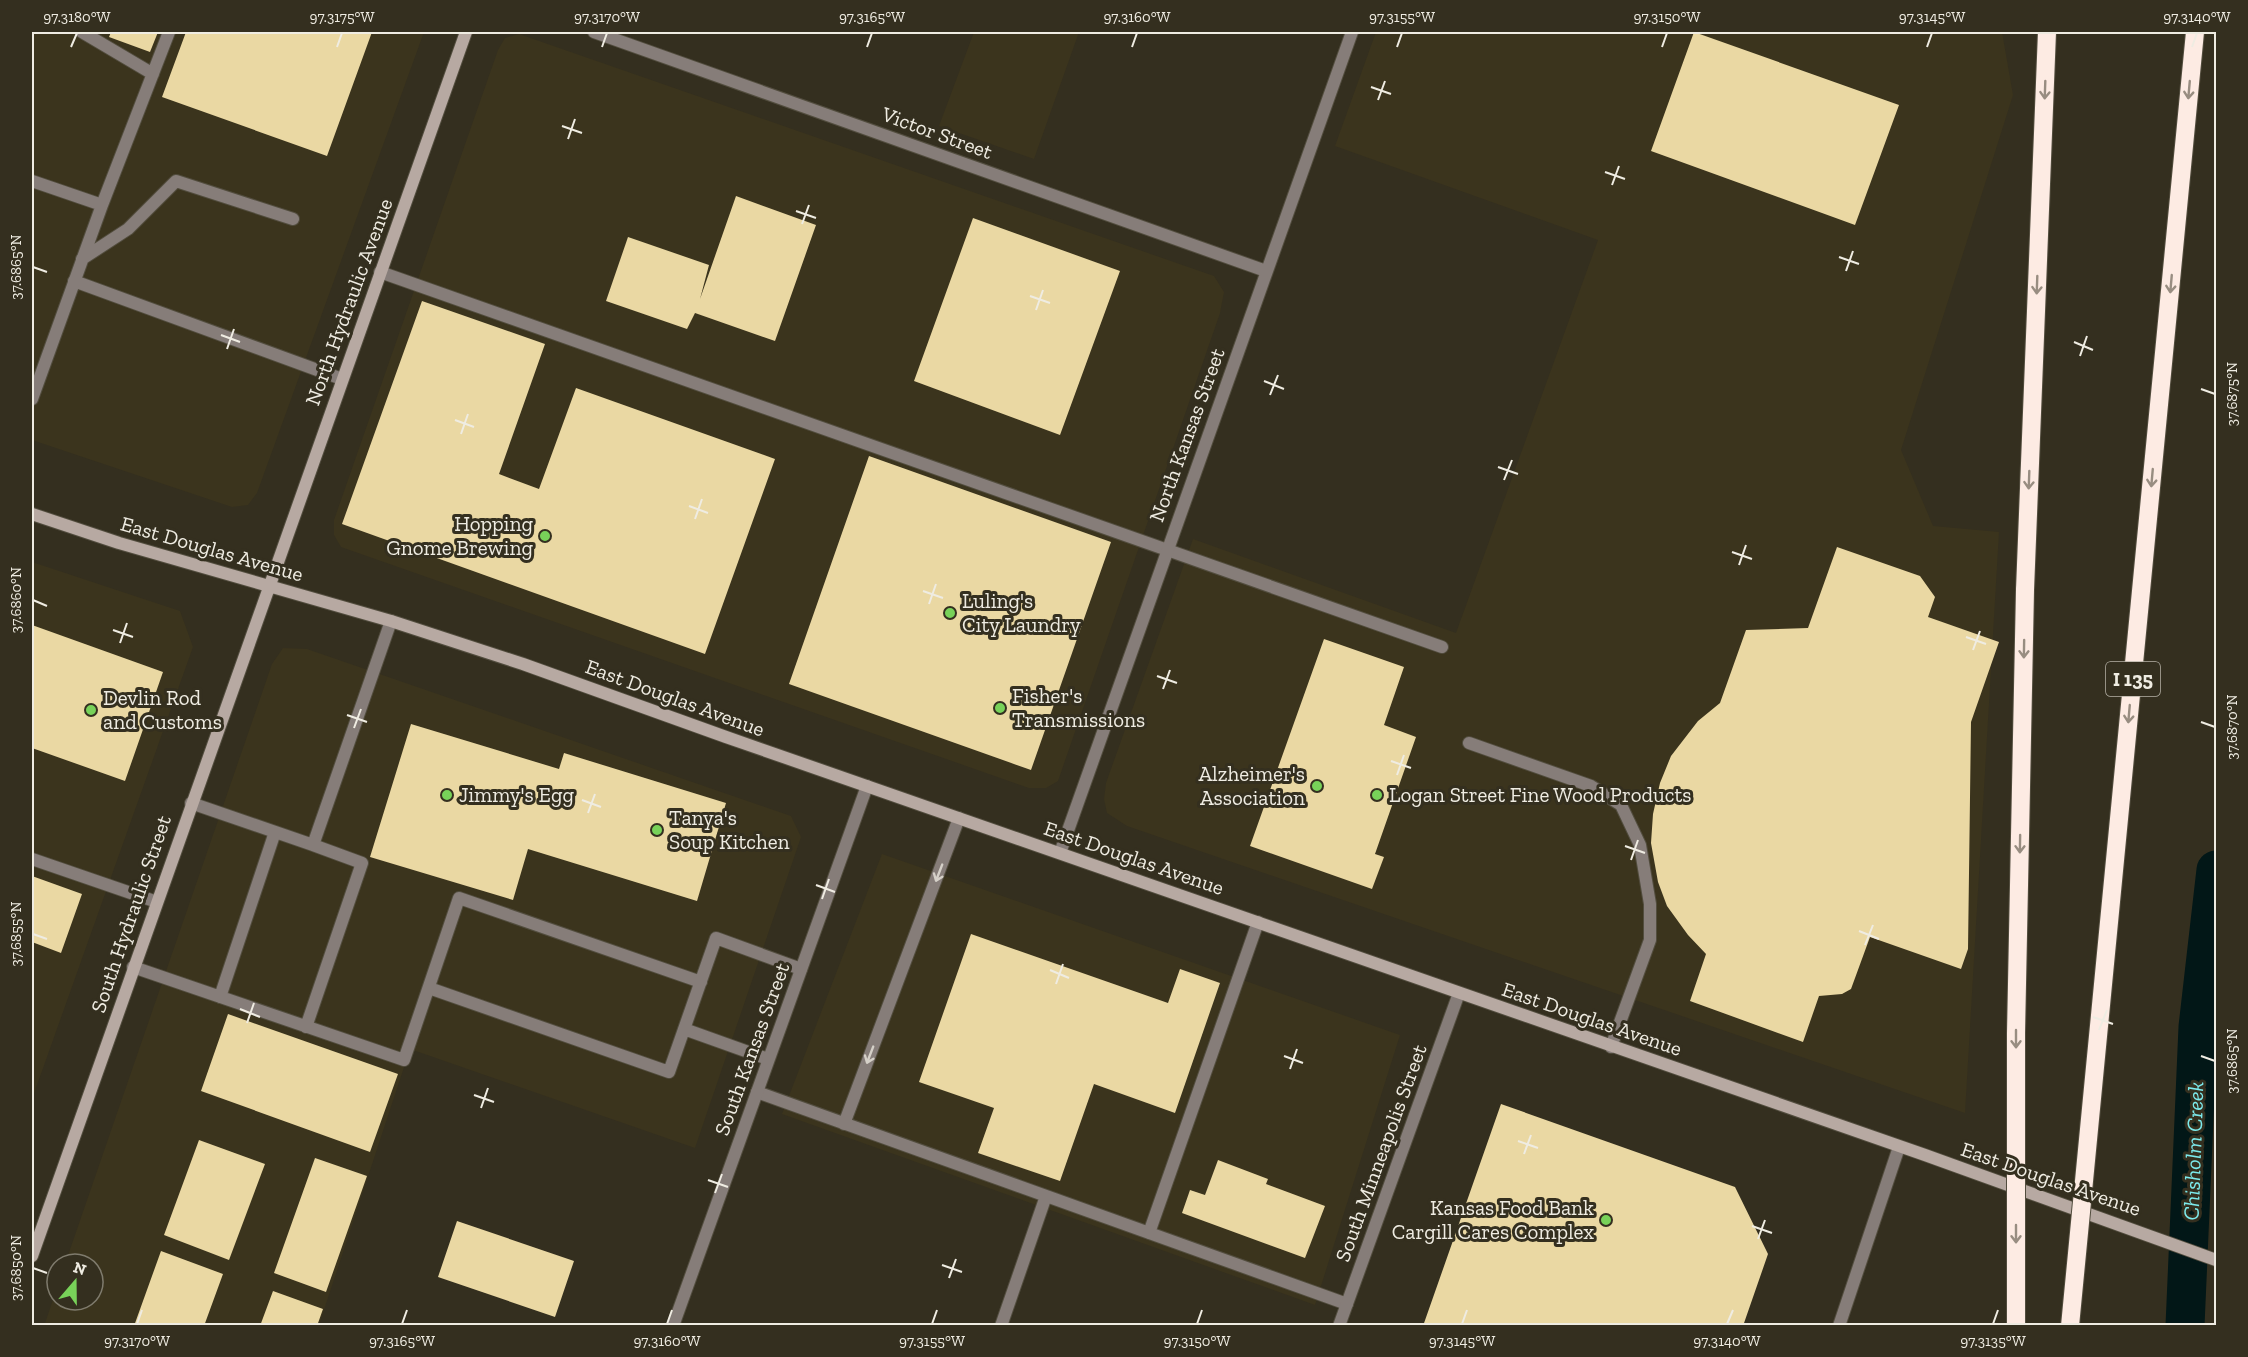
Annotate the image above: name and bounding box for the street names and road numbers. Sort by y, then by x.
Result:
street label: Victor Street [877,101,996,164]
street label: North Hydraulic Avenue [299,195,398,409]
street label: North Kansas Street [1143,344,1230,525]
street label: East Douglas Avenue [118,510,306,587]
street label: East Douglas Avenue [582,654,768,742]
road number: I 135 [2106,662,2160,696]
street label: South Hydraulic Street [85,812,176,1016]
street label: East Douglas Avenue [1041,815,1228,900]
street label: South Kansas Street [709,959,794,1139]
street label: East Douglas Avenue [1499,976,1686,1061]
street label: South Minneapolis Street [1330,1041,1432,1265]
street label: East Douglas Avenue [1958,1136,2145,1221]

